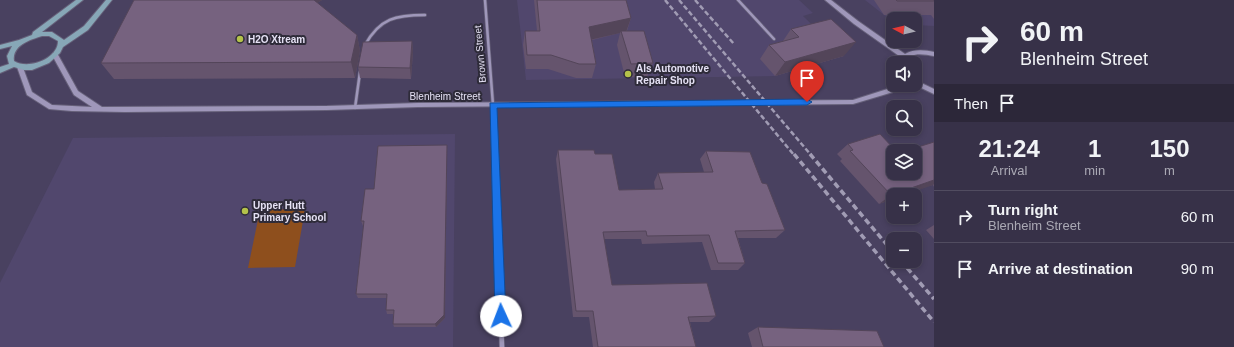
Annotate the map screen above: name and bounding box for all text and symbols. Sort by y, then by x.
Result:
north arrow [886,12,922,48]
map controls [886,12,922,268]
icon: right [954,16,1006,68]
text: 60 m [1020,16,1084,47]
street label: Brown Street [472,25,488,83]
marker: H2O Xtream [235,34,245,44]
place label: H2O Xtream [248,34,305,45]
text: Blenheim Street [1020,49,1148,69]
button: sound [886,56,922,92]
pin [790,61,824,102]
place label: Als Automotive Repair Shop [636,63,709,86]
icon: arrive [796,67,818,89]
marker: Als Automotive Repair Shop [623,69,633,79]
street label: Blenheim Street [409,91,481,102]
icon: arrive [996,92,1018,114]
text: Then [954,95,988,112]
button: search [886,100,922,136]
text: 21:24 [978,135,1040,162]
text: 1 [1088,135,1101,162]
text: 150 [1150,135,1190,162]
button: layers [886,144,922,180]
text: Arrival [991,163,1028,178]
text: min [1084,163,1105,178]
text: m [1164,163,1175,178]
button: + [886,188,922,224]
place label: Upper Hutt Primary School [253,200,327,223]
text: Turn right [988,201,1058,218]
marker: Upper Hutt Primary School [240,206,250,216]
icon: right [954,206,976,228]
text: 60 m [1181,208,1214,225]
text: Blenheim Street [988,218,1081,233]
button: − [886,232,922,268]
icon: arrive [954,258,976,280]
text: Arrive at destination [988,260,1133,277]
text: 90 m [1181,260,1214,277]
position arrow [480,295,522,337]

